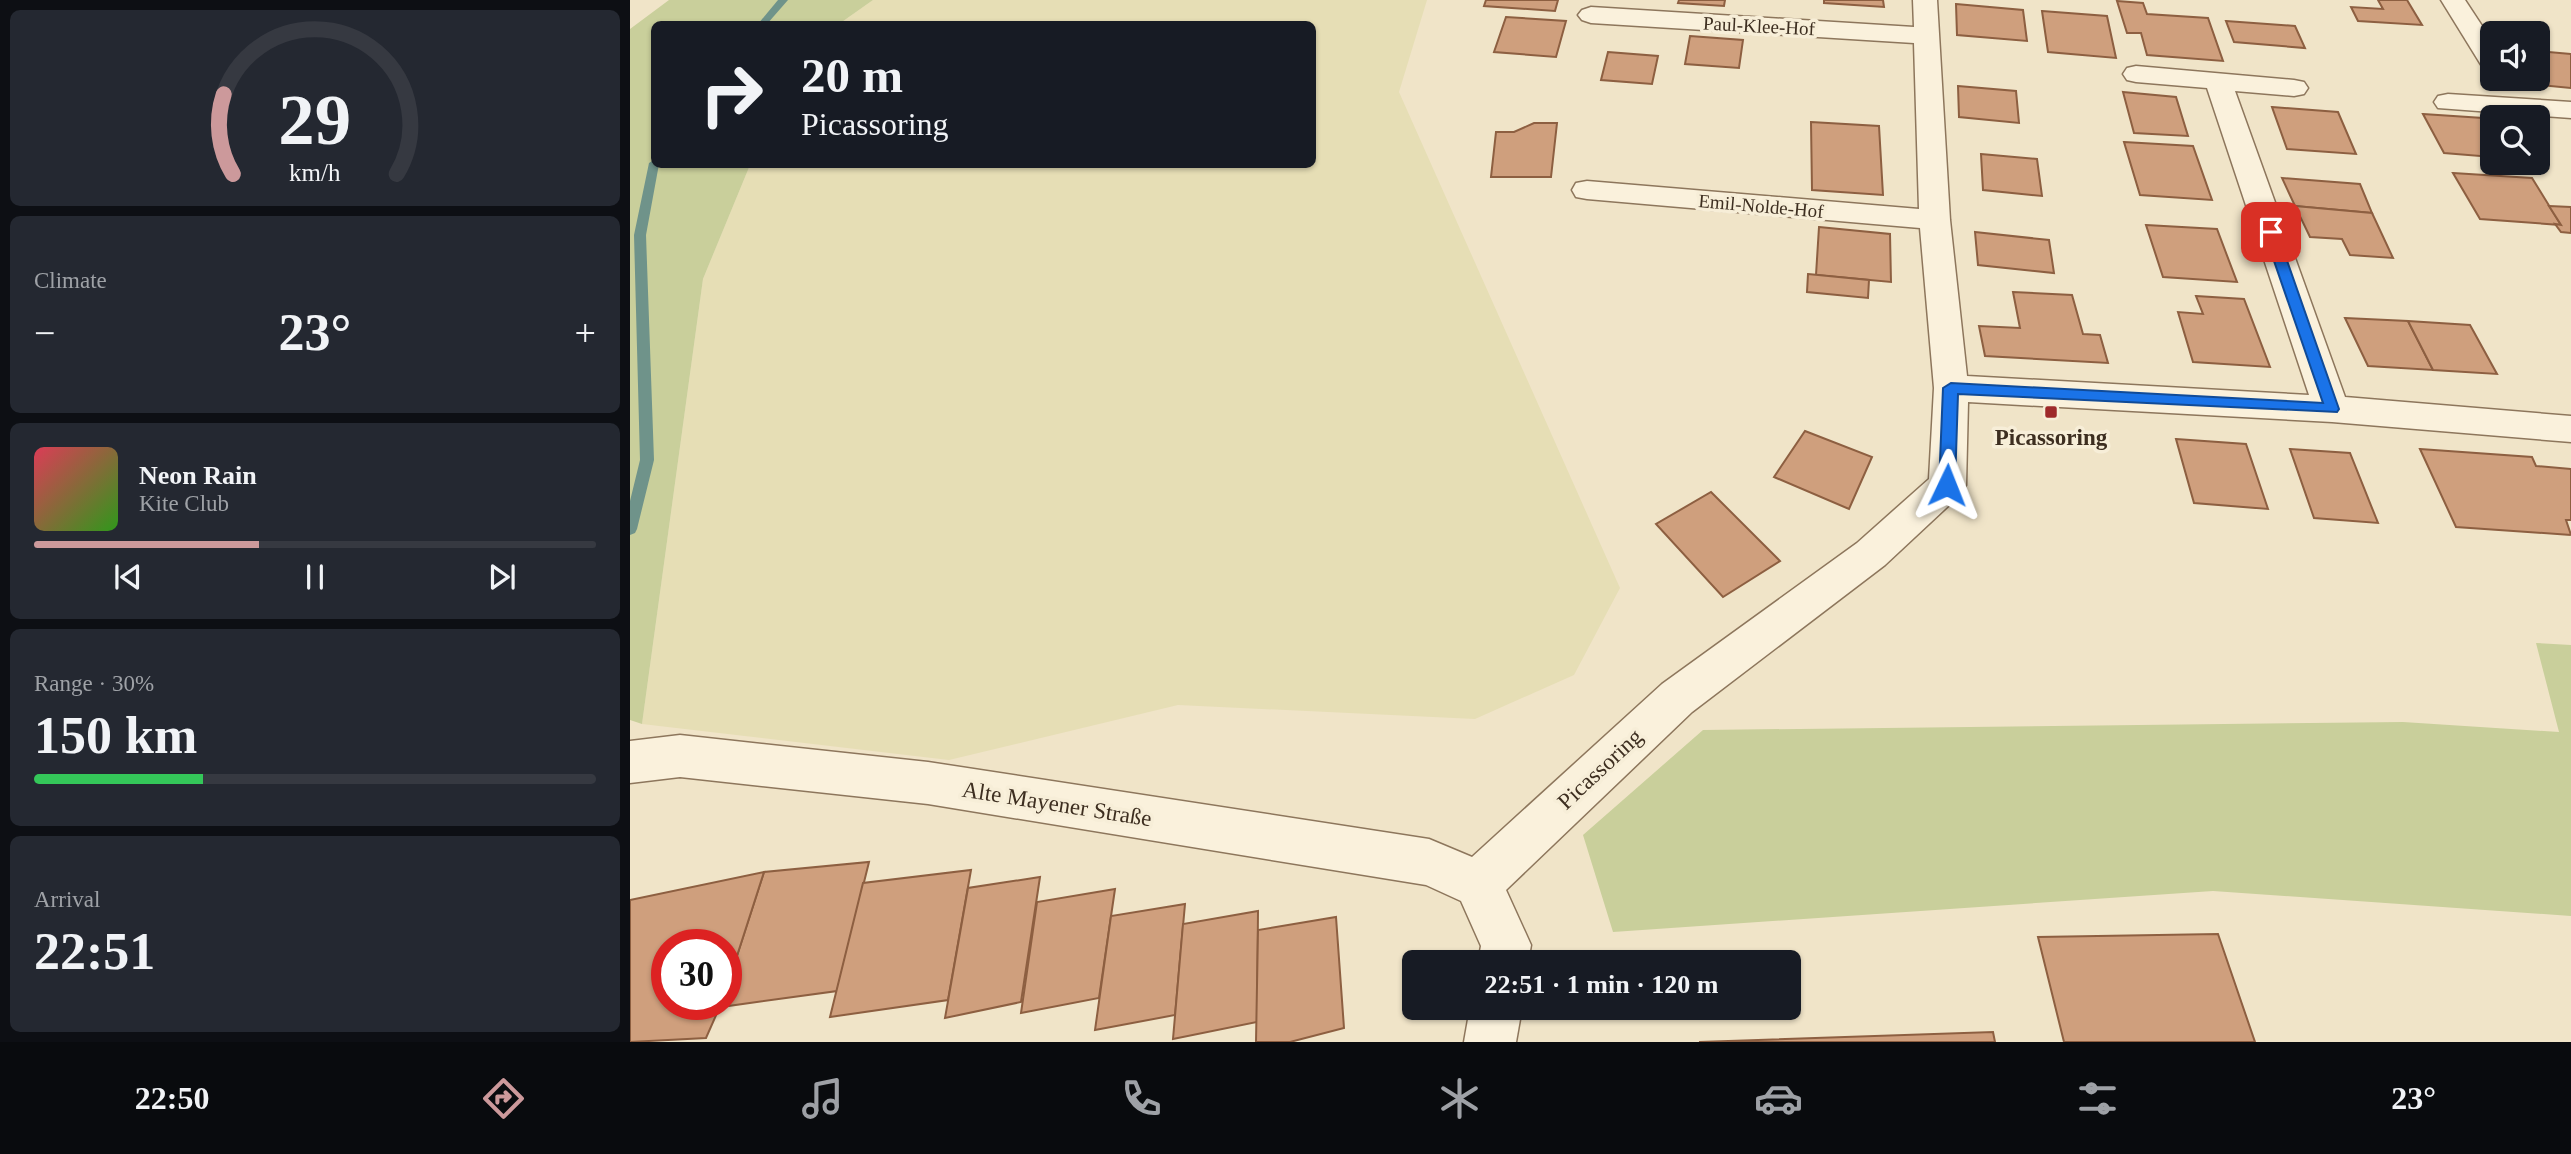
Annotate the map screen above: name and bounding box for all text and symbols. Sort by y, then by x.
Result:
street label: Paul-Klee-Hof [1703,13,1816,39]
map controls [2480,21,2550,175]
button: sound [2480,21,2550,91]
text: 20 m [801,48,903,103]
icon: right [686,49,777,140]
text: 29 [279,80,351,161]
button: search [2480,105,2550,175]
text: Picassoring [801,106,949,142]
text: km/h [289,159,341,186]
street label: Emil-Nolde-Hof [1698,190,1825,222]
pin [2241,202,2301,262]
icon: arrive [2252,213,2290,251]
text: Climate [34,268,107,293]
text: 23° [279,304,351,361]
text: − [34,312,55,354]
text: + [575,312,596,354]
marker: Picassoring [2043,404,2059,420]
place label: Picassoring [1995,425,2108,450]
position arrow [1910,448,1984,522]
text: Neon Rain [139,461,257,490]
text: Kite Club [139,491,229,516]
icon: previous [109,558,147,596]
icon: pause [296,558,334,596]
icon: next [483,558,521,596]
text: Range · 30% [34,671,154,696]
text: 150 km [34,707,197,764]
street label: Picassoring [1553,723,1648,814]
street label: Alte Mayener Straße [960,777,1154,831]
text: Arrival [34,887,100,912]
text: 22:51 [34,923,155,980]
speed limit sign: 30 [651,929,742,1020]
text: 22:51 · 1 min · 120 m [1485,970,1719,999]
icon: directions [479,1074,528,1123]
icon: music [798,1074,847,1123]
icon: phone [1117,1074,1166,1123]
icon: climate [1435,1074,1484,1123]
icon: car [1754,1074,1803,1123]
icon: filters [2073,1074,2122,1123]
text: 22:50 [135,1080,210,1116]
text: 23° [2391,1080,2436,1116]

